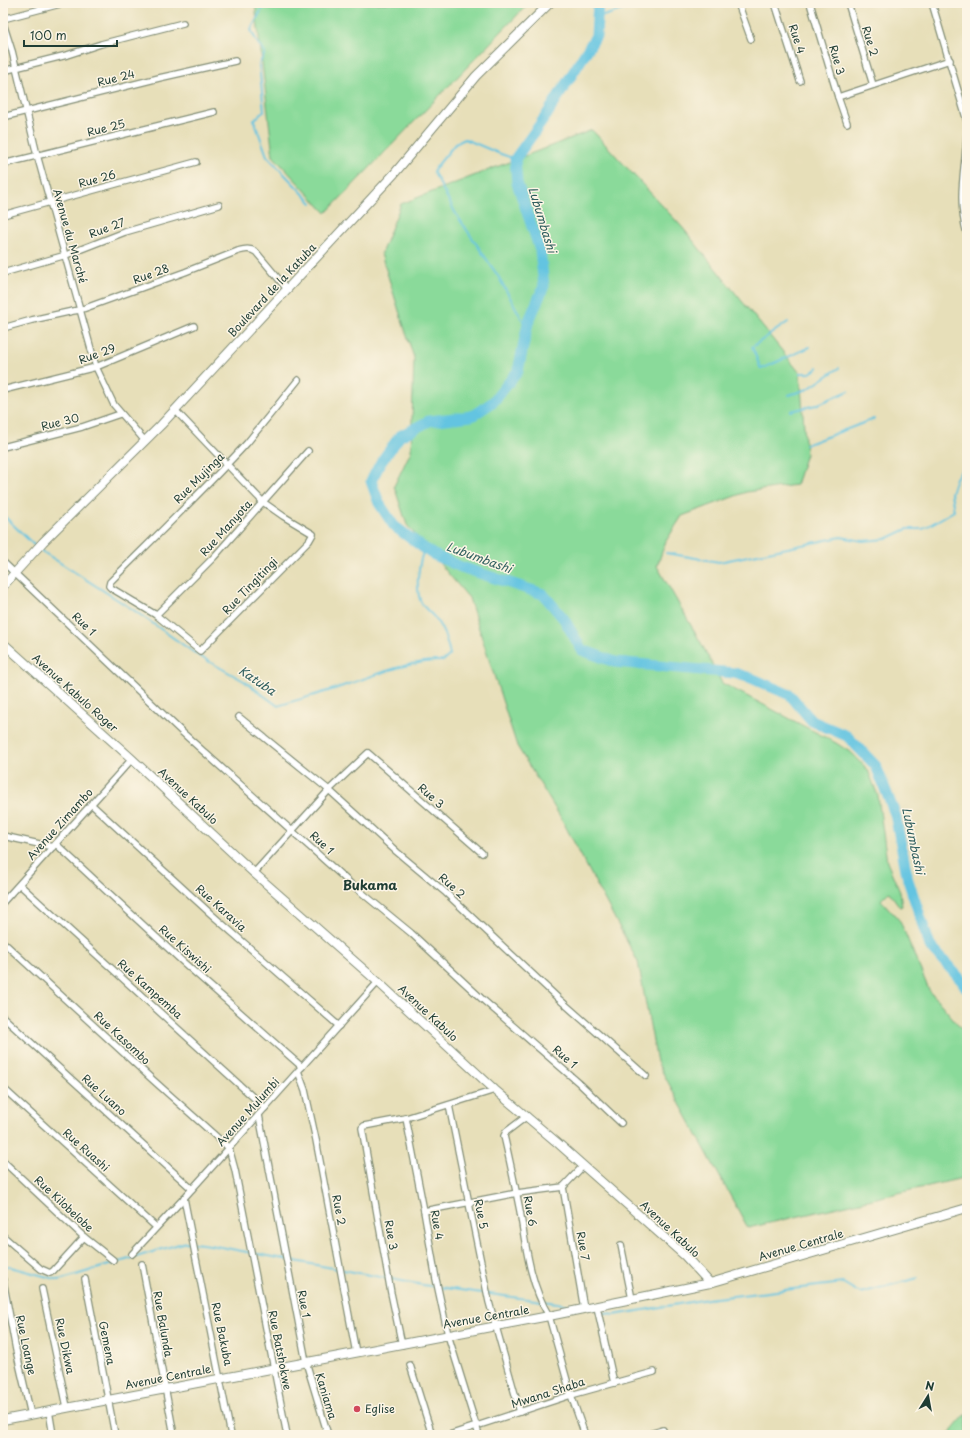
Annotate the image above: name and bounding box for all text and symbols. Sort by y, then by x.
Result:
scale bar [24,22,117,48]
street label: Rue 4 [785,22,810,56]
street label: Rue 2 [858,24,883,58]
text: 100 m [30,26,67,44]
street label: Rue 3 [825,43,850,77]
street label: Rue 24 [95,65,137,90]
street label: Rue 25 [85,115,127,140]
street label: Rue 26 [76,165,117,192]
water label: Lubumbashi [524,185,562,256]
street label: Avenue du Marché [49,187,92,286]
street label: Rue 27 [86,213,127,242]
street label: Boulevard de la Katuba [224,239,320,340]
street label: Rue 28 [130,259,172,288]
street label: Rue 29 [76,339,118,368]
street label: Rue 30 [39,409,81,434]
street label: Rue Mujinga [169,448,228,507]
street label: Rue Manyota [196,496,256,560]
water label: Lubumbashi [444,537,516,578]
street label: Rue Tingitingi [218,553,281,618]
street label: Rue 1 [68,608,100,639]
street label: Avenue Kabulo Roger [29,649,123,737]
water label: Katuba [235,661,280,699]
street label: Avenue Kabulo [155,763,222,828]
street label: Rue 3 [414,779,448,812]
street label: Avenue Zimambo [23,784,97,863]
water label: Lubumbashi [898,806,930,878]
street label: Rue 1 [306,827,338,858]
street label: Rue 2 [435,869,470,902]
district label: Bukama [343,875,397,894]
street label: Rue Karavia [192,880,251,935]
street label: Rue Kiswishi [155,920,215,977]
street label: Rue Kampemba [114,955,187,1023]
street label: Avenue Kabulo [395,980,462,1045]
street label: Rue Kasombo [90,1007,154,1068]
street label: Rue 1 [549,1041,581,1072]
street label: Rue Luano [78,1070,130,1119]
street label: Avenue Mulumbi [212,1074,283,1150]
street label: Rue Ruashi [59,1124,113,1175]
street label: Rue Kilobelobe [31,1172,98,1236]
street label: Rue 2 [328,1193,351,1227]
street label: Rue 6 [519,1194,542,1228]
street label: Avenue Kabulo [637,1196,704,1261]
street label: Rue 5 [470,1197,493,1230]
street label: Rue 4 [426,1209,448,1241]
street label: Rue 3 [380,1219,402,1251]
street label: Avenue Centrale [757,1224,845,1265]
street label: Rue 7 [573,1230,594,1262]
street label: Rue Balunda [149,1289,178,1359]
street label: Rue 1 [293,1289,316,1319]
street label: Rue Bakuba [207,1301,238,1367]
street label: Avenue Centrale [441,1301,530,1332]
street label: Rue Batshokwe [264,1309,297,1391]
street label: Rue Loange [12,1313,41,1376]
street label: Rue Dikwa [51,1316,80,1376]
street label: Gemena [95,1320,120,1366]
street label: Avenue Centrale [123,1360,212,1393]
street label: Kaniama [311,1370,342,1421]
street label: Mwana Shaba [509,1373,587,1412]
north arrow [908,1376,948,1416]
text: N [924,1377,936,1395]
place label: Eglise [365,1400,395,1417]
marker: Eglise [352,1404,362,1414]

